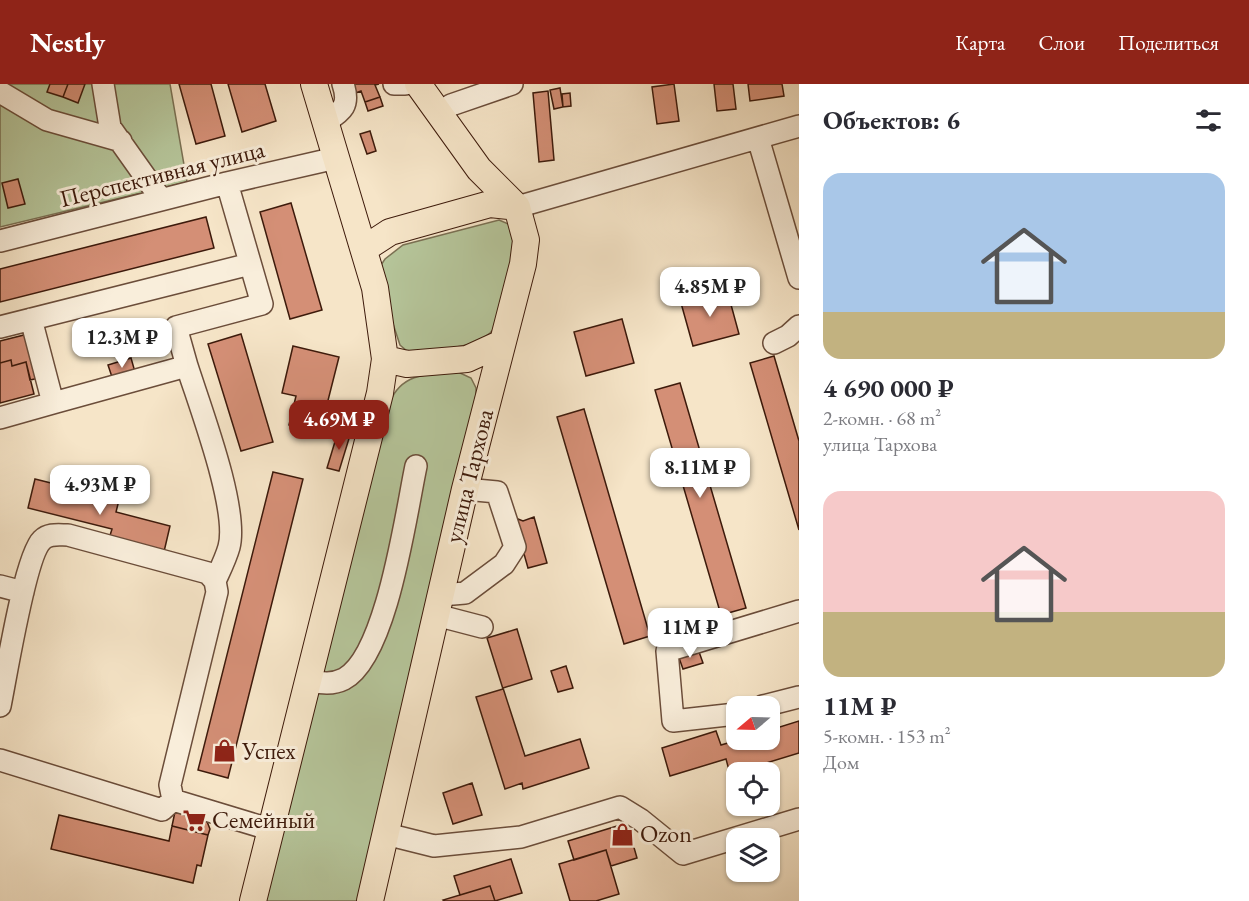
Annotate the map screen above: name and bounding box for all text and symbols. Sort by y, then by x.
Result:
text: Nestly [30,24,105,60]
text: Карта [955,29,1005,56]
text: Слои [1038,29,1085,56]
text: Поделиться [1118,29,1219,56]
text: Объектов: 6 [823,103,960,137]
icon: filters [1192,104,1225,137]
street label: Перспективная улица [56,133,268,214]
icon: home [970,212,1078,320]
pin: 4.85M ₽ [655,267,765,318]
text: 4.85M ₽ [674,273,746,299]
pin: 12.3M ₽ [67,318,177,369]
text: 12.3M ₽ [86,324,158,350]
text: 4 690 000 ₽ [823,371,954,405]
pin: 4.69M ₽ [284,400,394,451]
street label: улица Тархова [437,405,500,546]
text: 2-комн. · 68 m² [823,405,941,431]
text: 4.69M ₽ [303,406,375,432]
text: улица Тархова [823,431,937,457]
pin: 8.11M ₽ [645,448,755,499]
text: 8.11M ₽ [664,454,736,480]
pin: 4.93M ₽ [45,465,155,516]
text: 4.93M ₽ [64,471,136,497]
icon: home [970,530,1078,638]
pin: 11M ₽ [648,608,732,659]
text: 11M ₽ [662,614,718,640]
text: 11M ₽ [823,689,897,723]
north arrow [726,696,780,750]
map controls [726,696,780,882]
text: 5-комн. · 153 m² [823,723,951,749]
place label: Успех [241,735,296,766]
shop icon: Успех [211,738,237,764]
text: Дом [823,749,859,775]
button: locate [726,762,780,816]
place label: Семейный [212,804,316,835]
supermarket icon: Семейный [181,807,207,833]
place label: Ozon [640,818,692,849]
shop icon: Ozon [609,821,635,847]
button: layers [726,828,780,882]

